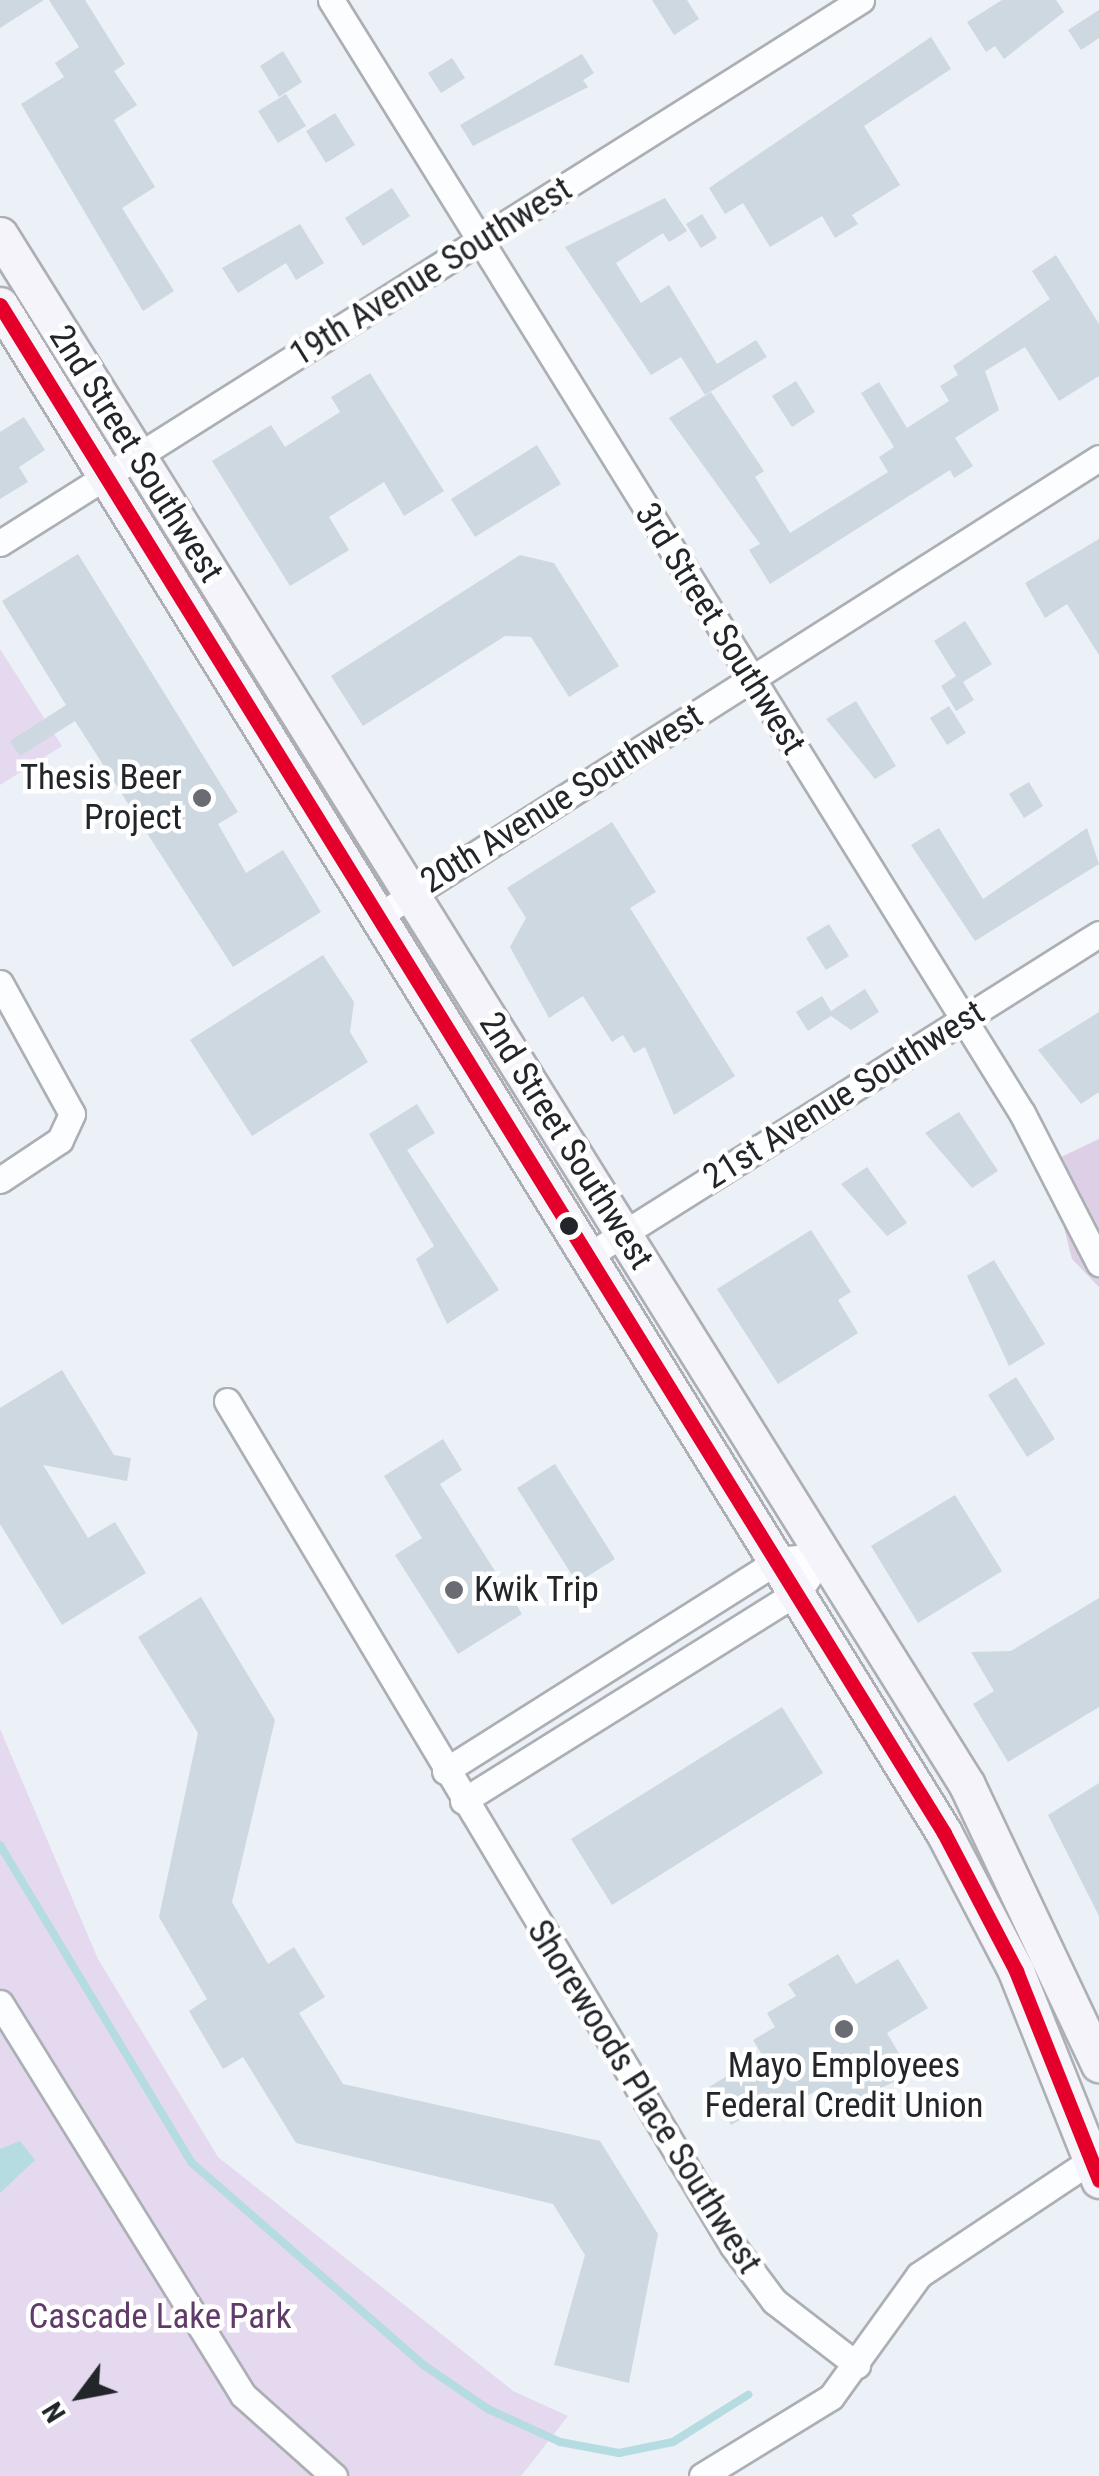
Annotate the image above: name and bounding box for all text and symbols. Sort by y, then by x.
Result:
street label: 19th Avenue Southwest [282,168,580,376]
street label: 2nd Street Southwest [40,318,232,590]
street label: 3rd Street Southwest [626,496,814,762]
street label: 20th Avenue Southwest [413,695,711,903]
place label: Thesis Beer Project [20,757,182,839]
marker: Thesis Beer Project [191,787,213,809]
street label: 21st Avenue Southwest [696,992,992,1198]
street label: 2nd Street Southwest [470,1005,662,1277]
unlabelled marker [559,1216,579,1236]
place label: Kwik Trip [474,1569,599,1611]
marker: Kwik Trip [443,1579,465,1601]
street label: Shorewoods Place Southwest [518,1913,770,2281]
marker: Mayo Employees Federal Credit Union [833,2018,855,2040]
place label: Mayo Employees Federal Credit Union [705,2045,983,2127]
park label: Cascade Lake Park [29,2296,291,2338]
north arrow [30,2346,130,2446]
text: N [36,2396,73,2428]

